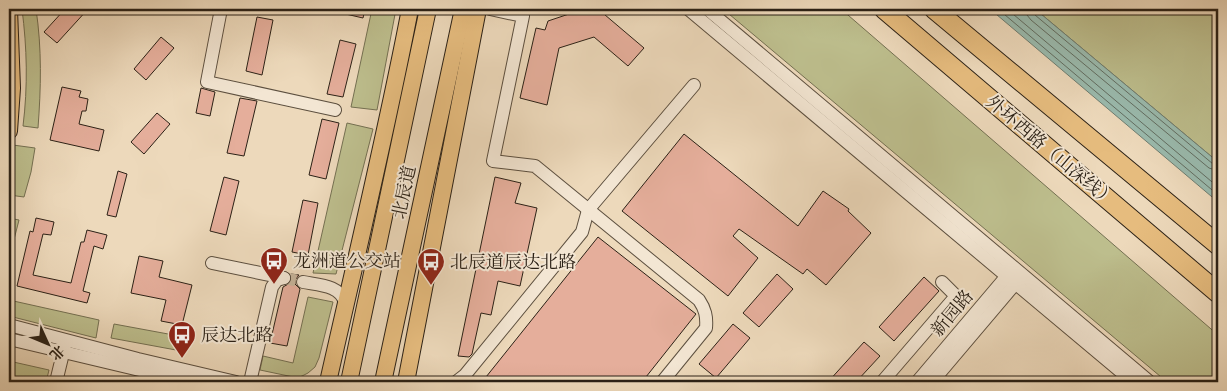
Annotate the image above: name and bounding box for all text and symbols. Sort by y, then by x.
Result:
street label: 外环西路（山深线） [982,90,1121,211]
street label: 北辰道 [387,163,420,221]
bus stop icon: 龙洲道公交站 [259,246,289,285]
bus stop icon: 北辰道辰达北路 [416,247,446,286]
place label: 龙洲道公交站 [293,249,401,272]
place label: 北辰道辰达北路 [450,250,576,273]
street label: 新园路 [925,285,978,341]
north arrow [22,318,72,368]
bus stop icon: 辰达北路 [167,320,197,359]
place label: 辰达北路 [201,323,273,346]
text: 北 [46,342,69,364]

